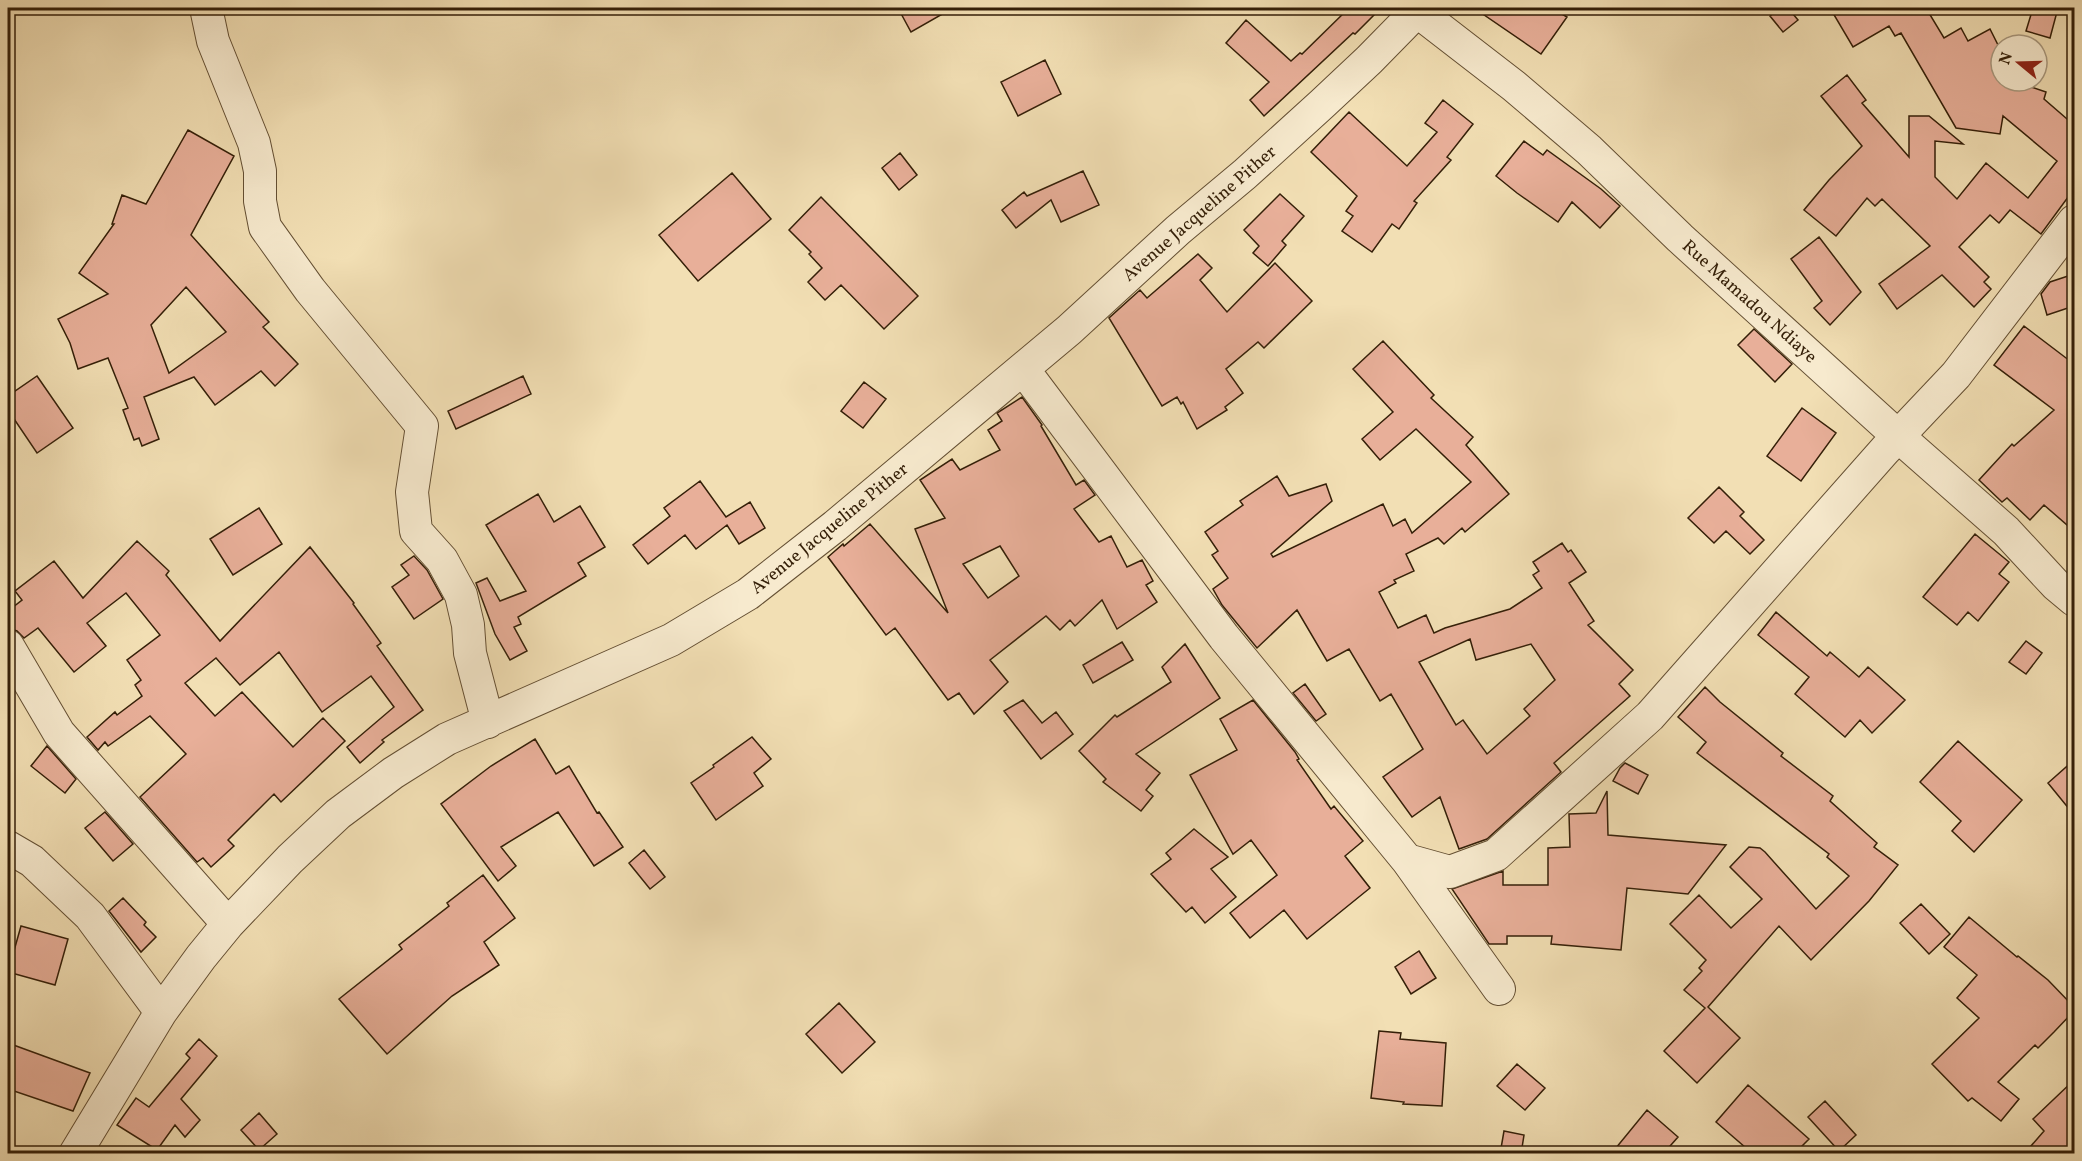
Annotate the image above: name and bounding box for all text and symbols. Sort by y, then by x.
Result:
north arrow [1989,33,2049,93]
text: N [1994,49,2019,68]
street label: Avenue Jacqueline Pither [1118,140,1283,288]
street label: Rue Mamadou Ndiaye [1676,235,1822,370]
street label: Avenue Jacqueline Pither [746,457,915,601]

